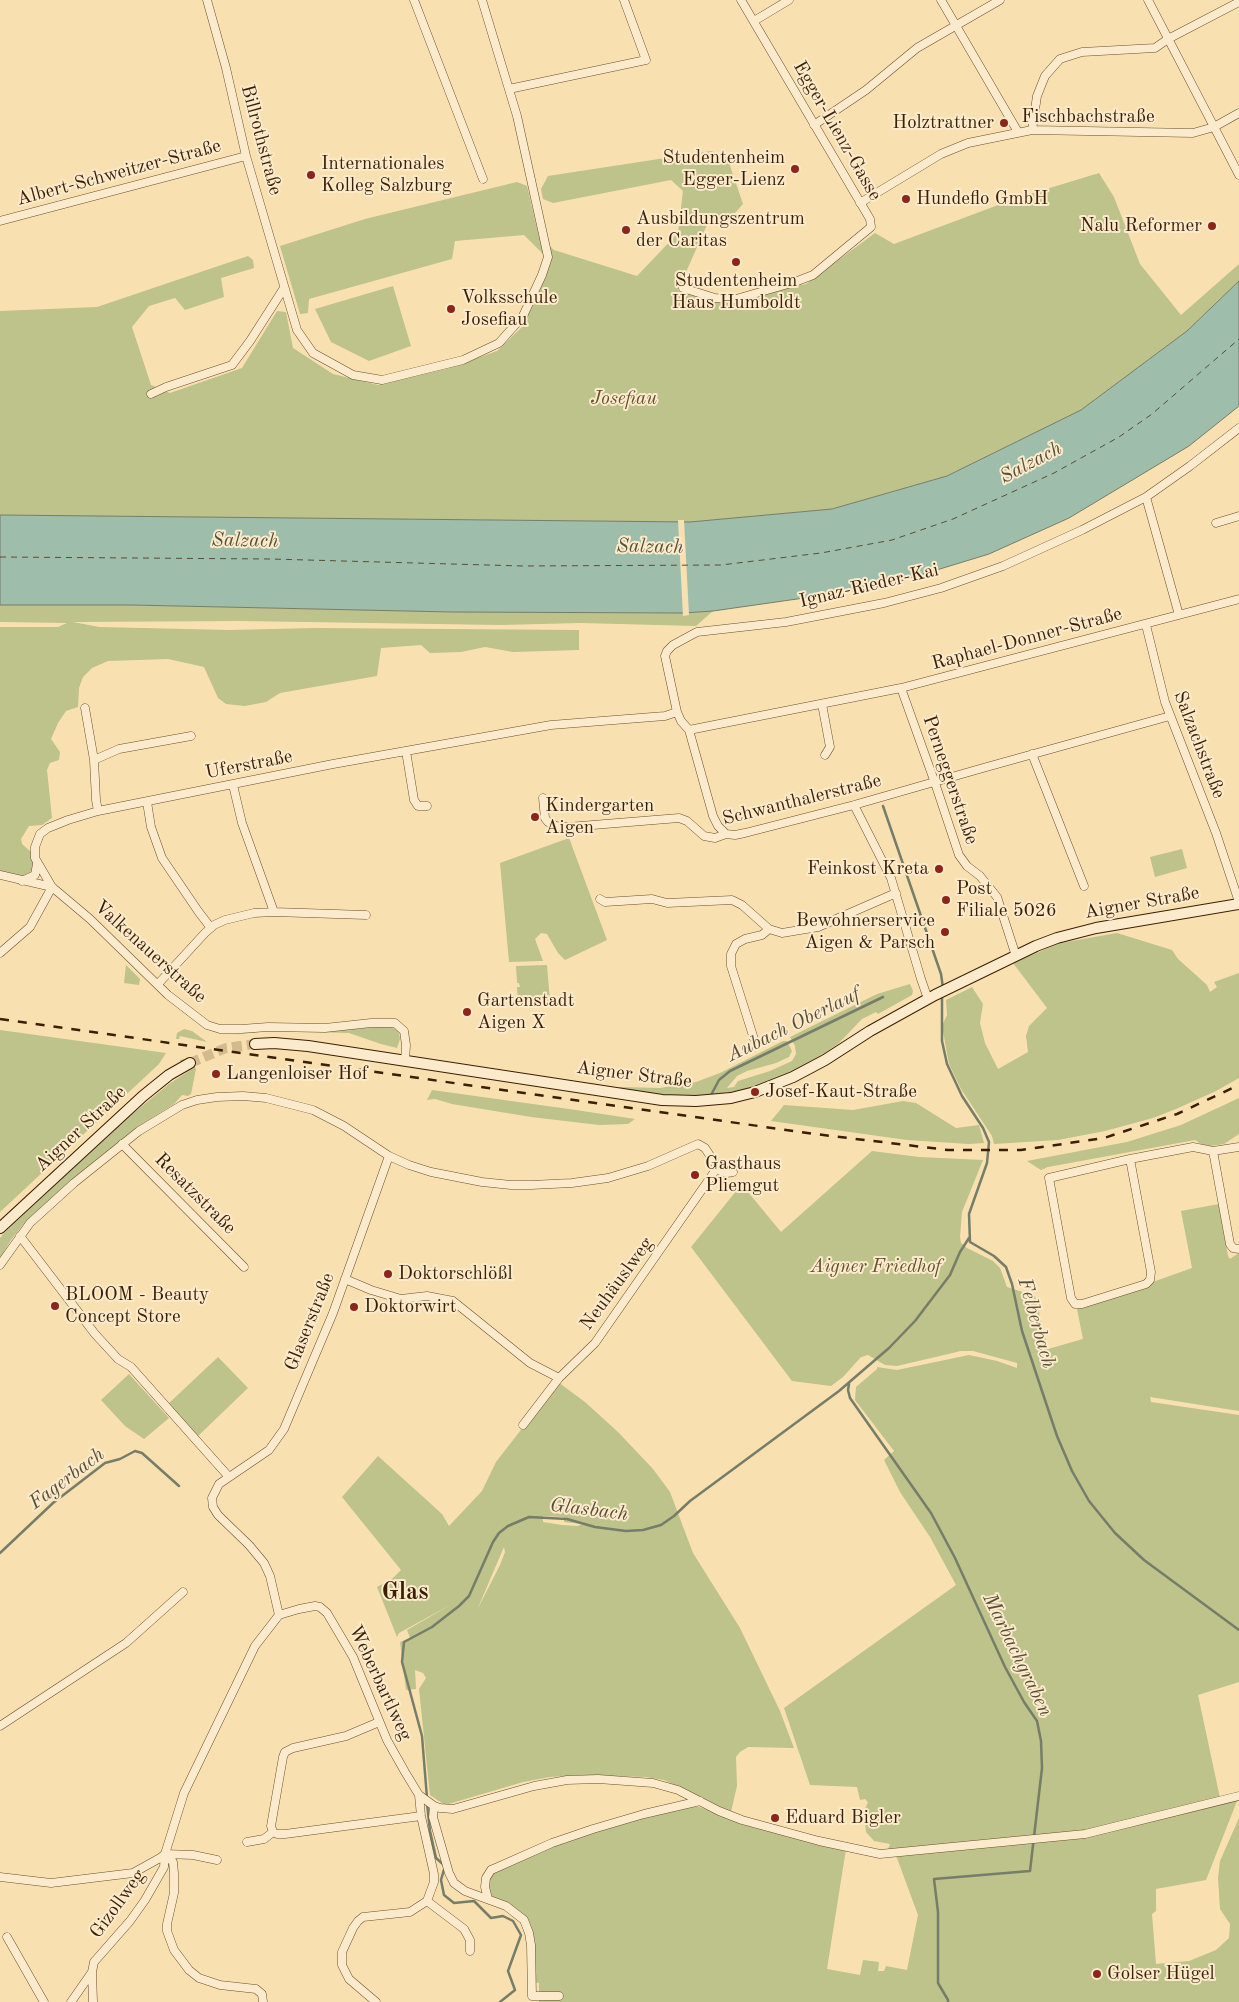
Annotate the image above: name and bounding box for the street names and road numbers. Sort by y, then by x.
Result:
street label: Egger-Lienz-Gasse [788,57,886,205]
street label: Billrothstraße [235,82,287,198]
street label: Fischbachstraße [1021,106,1155,128]
street label: Albert-Schweitzer-Straße [14,135,224,211]
street label: Ignaz-Rieder-Kai [797,559,941,613]
street label: Raphael-Donner-Straße [929,603,1125,675]
street label: Salzachstraße [1168,688,1230,802]
street label: Perneggerstraße [917,712,983,848]
street label: Uferstraße [203,745,295,785]
street label: Schwanthalerstraße [720,769,884,831]
street label: Aigner Straße [1083,882,1201,924]
street label: Valkenauerstraße [89,896,211,1008]
street label: Aigner Straße [575,1057,693,1093]
street label: Aigner Straße [31,1081,131,1177]
street label: Resatzstraße [150,1149,240,1239]
street label: Neuhäuslweg [576,1233,658,1335]
street label: Glaserstraße [280,1270,340,1374]
street label: Weberbartlweg [343,1622,417,1744]
street label: Gizollweg [85,1865,151,1943]

